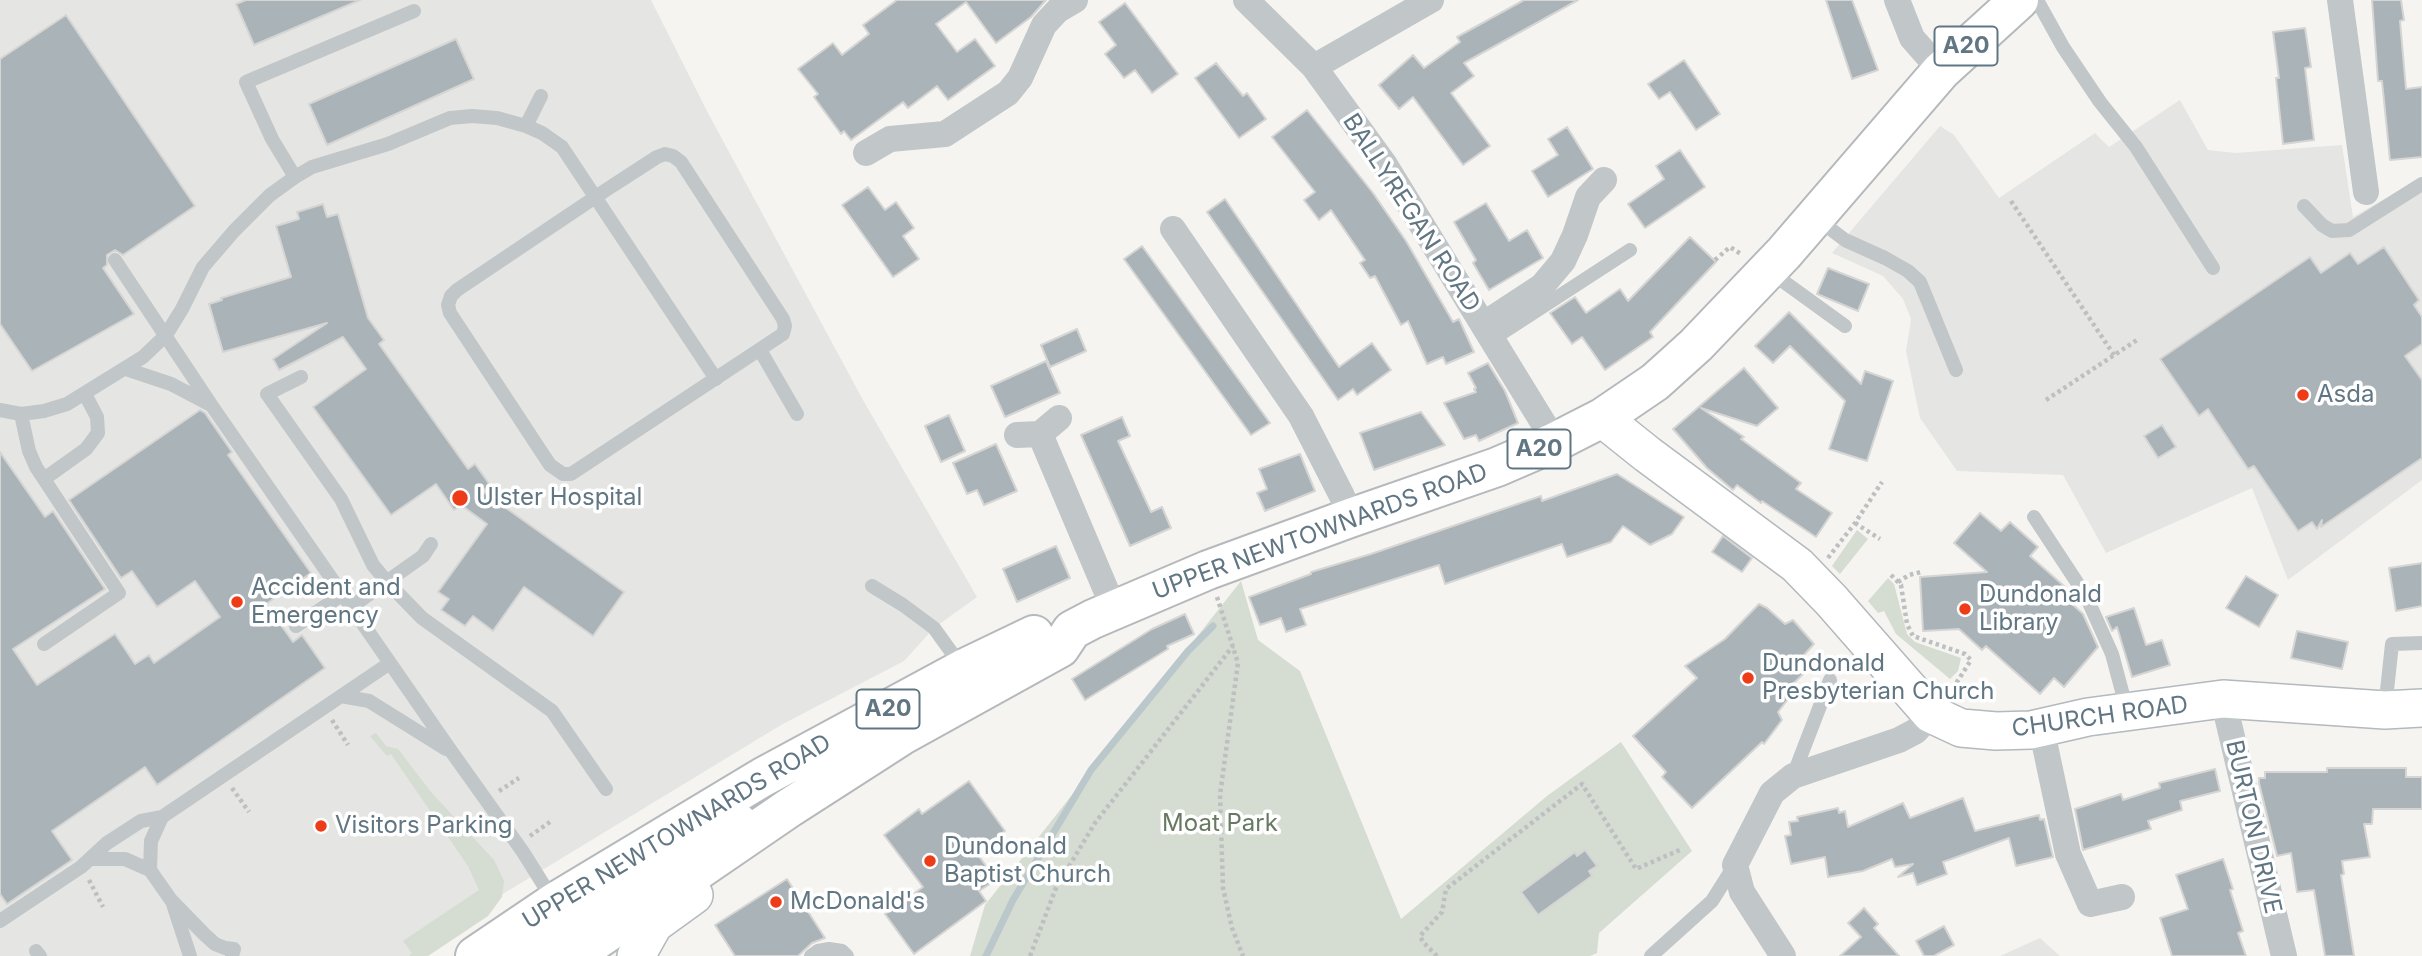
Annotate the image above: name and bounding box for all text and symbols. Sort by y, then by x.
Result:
road number: A20 [1934,26,1997,66]
street label: BALLYREGAN ROAD [1336,109,1486,317]
place label: Asda [2317,381,2374,409]
marker: Asda [2295,387,2311,403]
road number: A20 [1508,430,1570,468]
street label: UPPER NEWTOWNARDS ROAD [1149,458,1491,606]
place label: Ulster Hospital [476,484,642,512]
marker: Ulster Hospital [450,488,470,508]
place label: Accident and Emergency [251,574,401,630]
place label: Dundonald Library [1979,581,2102,637]
marker: Accident and Emergency [229,594,245,610]
marker: Dundonald Library [1957,601,1973,617]
place label: Dundonald Presbyterian Church [1762,650,1994,706]
marker: Dundonald Presbyterian Church [1740,670,1756,686]
road number: A20 [856,690,920,729]
street label: CHURCH ROAD [2010,690,2190,744]
street label: UPPER NEWTOWNARDS ROAD [518,728,836,936]
street label: BURTON DRIVE [2219,737,2287,917]
park label: Moat Park [1162,810,1278,838]
place label: Visitors Parking [335,812,512,840]
marker: Visitors Parking [313,818,329,834]
place label: Dundonald Baptist Church [944,833,1111,889]
marker: Dundonald Baptist Church [922,853,938,869]
place label: McDonald's [790,888,925,916]
marker: McDonald's [768,894,784,910]

